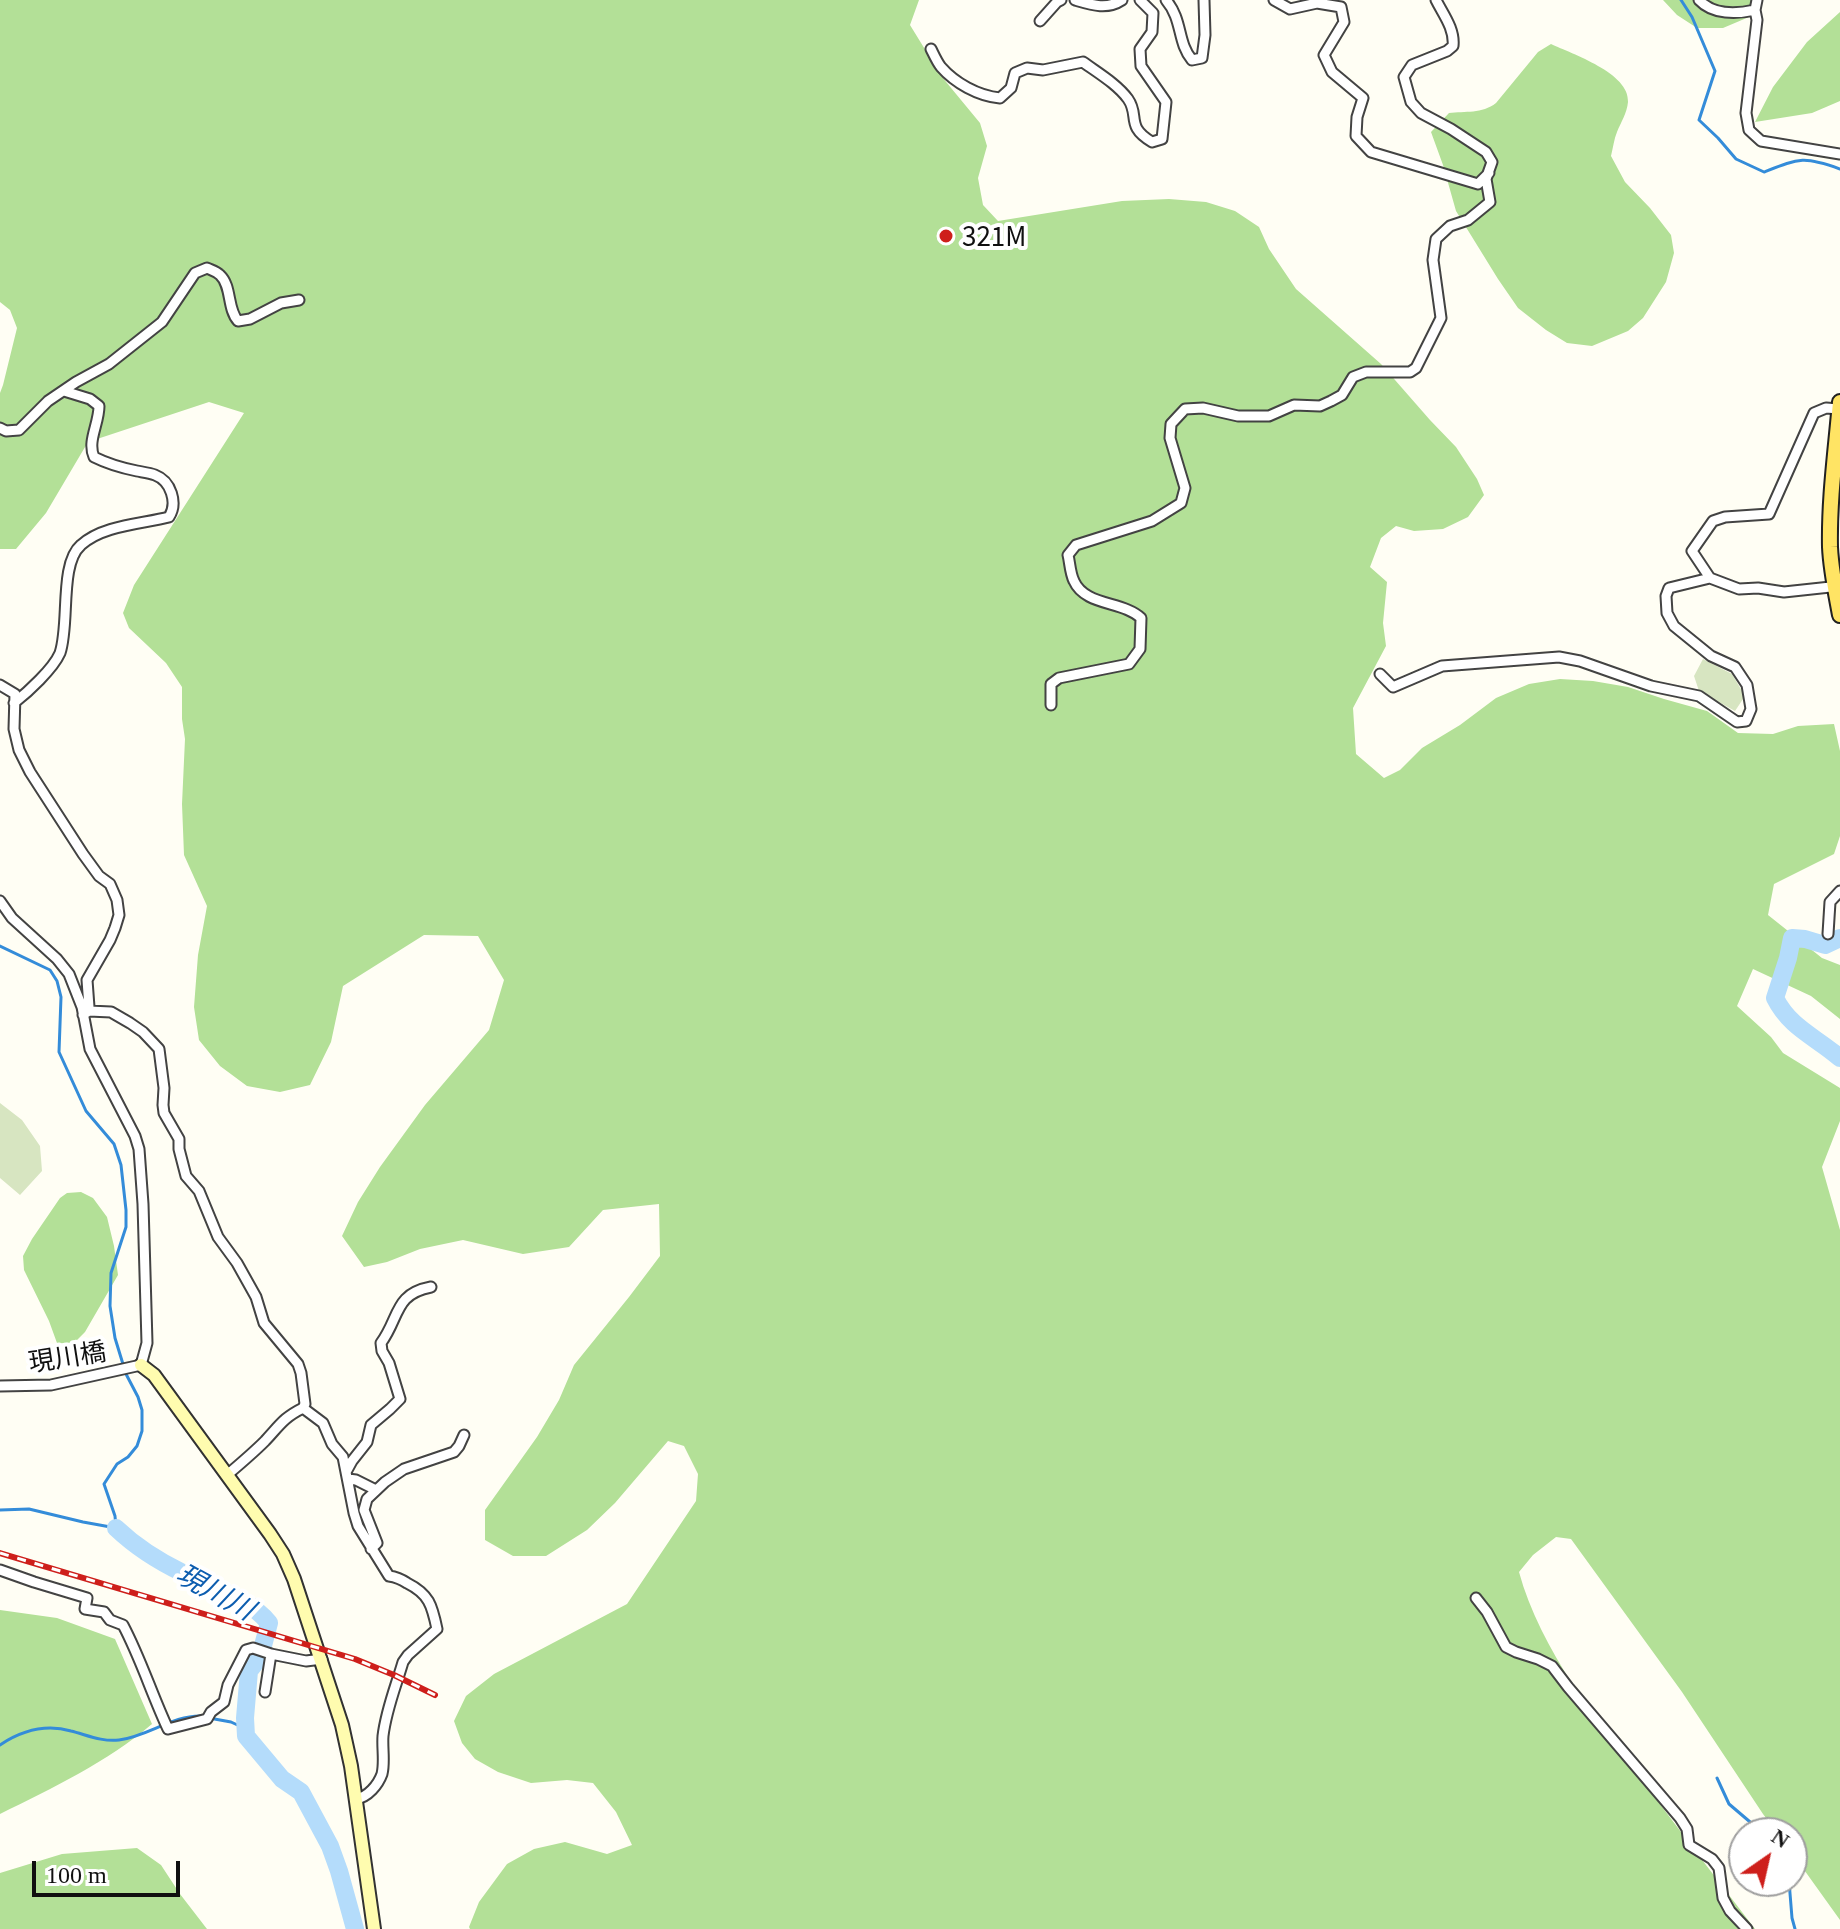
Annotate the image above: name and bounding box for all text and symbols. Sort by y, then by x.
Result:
place label: 321M [962,220,1026,252]
marker: 321M [937,227,955,245]
street label: 現川橋 [26,1334,108,1378]
water label: 現川川 [171,1556,261,1626]
north arrow [1728,1817,1808,1897]
text: N [1767,1824,1794,1853]
scale bar [36,1845,184,1895]
text: 100 m [46,1862,107,1888]

